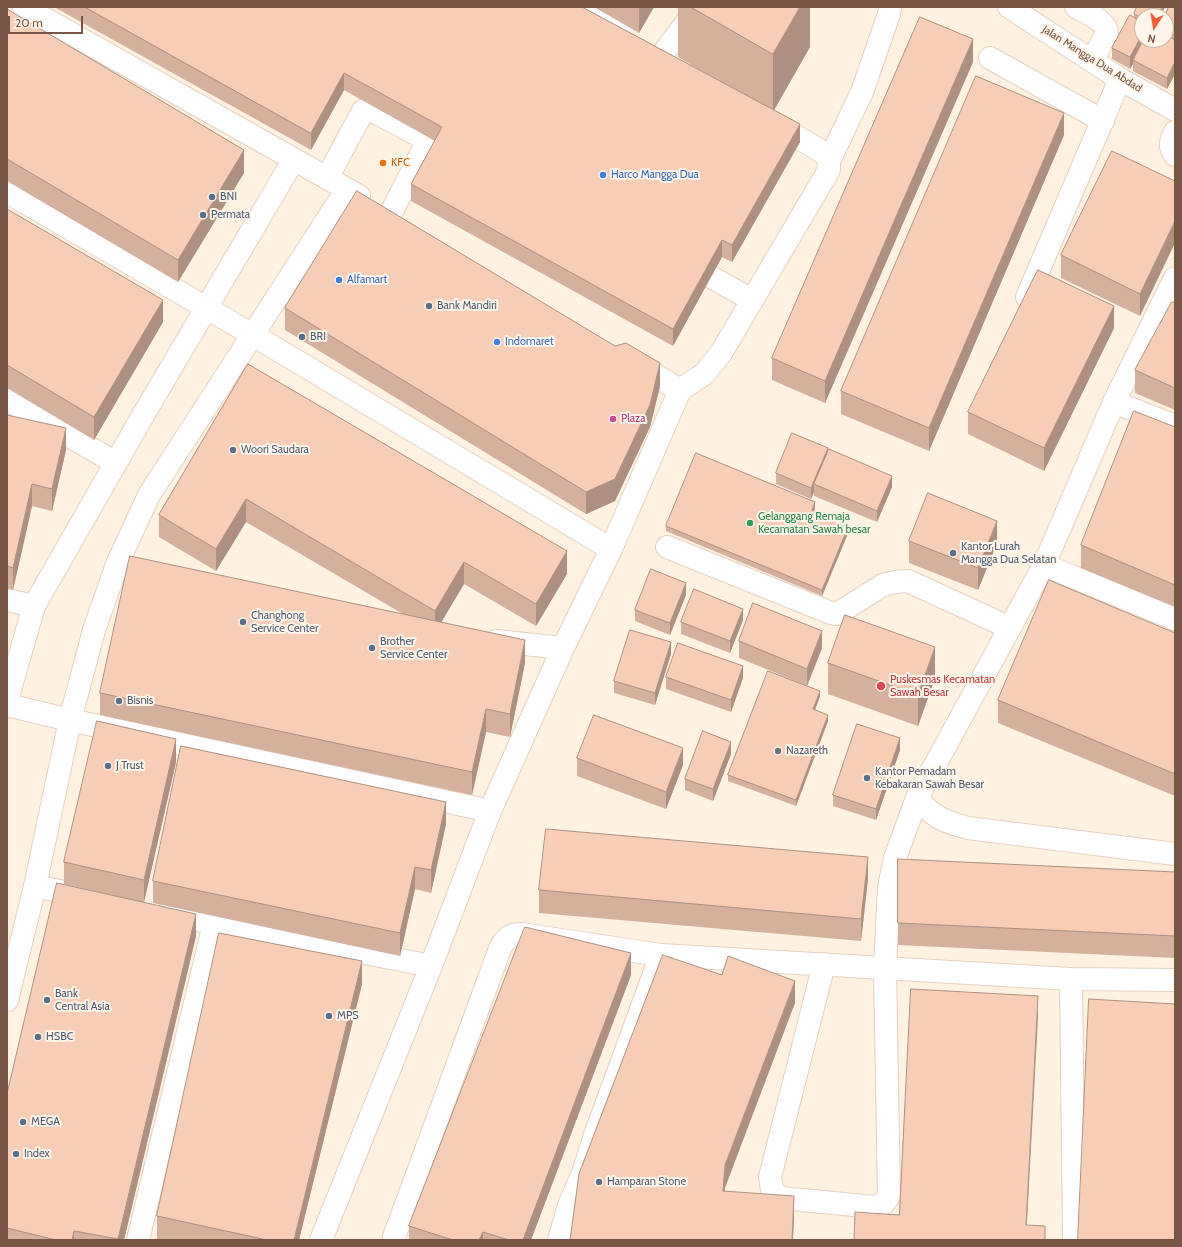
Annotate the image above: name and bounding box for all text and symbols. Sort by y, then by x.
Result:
scale bar [10,8,85,34]
north arrow [1134,8,1174,48]
text: 20 m [15,15,43,30]
street label: Jalan Mangga Dua Abdad [1040,23,1144,95]
text: N [1146,31,1157,46]
place label: KFC [391,156,410,170]
marker: KFC [378,158,388,168]
place label: Harco Mangga Dua [611,168,699,182]
marker: Harco Mangga Dua [598,170,608,180]
place label: BNI [220,190,237,204]
marker: BNI [207,192,217,202]
place label: Permata [211,208,250,222]
marker: Permata [198,210,208,220]
place label: Alfamart [347,273,387,287]
marker: Alfamart [334,275,344,285]
place label: Bank Mandiri [437,299,497,313]
marker: Bank Mandiri [424,301,434,311]
place label: BRI [310,330,326,344]
marker: BRI [297,332,307,342]
place label: Indomaret [505,335,554,349]
marker: Indomaret [492,337,502,347]
place label: Plaza [621,412,646,426]
marker: Plaza [608,414,618,424]
place label: Woori Saudara [241,443,309,457]
marker: Woori Saudara [228,445,238,455]
place label: Gelanggang Remaja Kecamatan Sawah besar [758,510,870,536]
marker: Gelanggang Remaja Kecamatan Sawah besar [745,518,755,528]
place label: Kantor Lurah Mangga Dua Selatan [961,540,1056,566]
marker: Kantor Lurah Mangga Dua Selatan [948,548,958,558]
place label: Changhong Service Center [251,609,318,635]
marker: Changhong Service Center [238,617,248,627]
place label: Brother Service Center [380,635,447,661]
marker: Brother Service Center [367,643,377,653]
place label: Puskesmas Kecamatan Sawah Besar [890,673,995,699]
marker: Puskesmas Kecamatan Sawah Besar [875,680,887,692]
place label: Bisnis [127,694,153,708]
marker: Bisnis [114,696,124,706]
place label: Nazareth [786,744,828,758]
marker: Nazareth [773,746,783,756]
place label: J Trust [116,759,144,773]
marker: J Trust [103,761,113,771]
place label: Kantor Pemadam Kebakaran Sawah Besar [875,765,984,791]
marker: Kantor Pemadam Kebakaran Sawah Besar [862,773,872,783]
place label: Bank Central Asia [55,987,110,1013]
marker: Bank Central Asia [42,995,52,1005]
place label: MPS [337,1009,359,1023]
marker: MPS [324,1011,334,1021]
place label: HSBC [46,1030,74,1044]
marker: HSBC [33,1032,43,1042]
place label: MEGA [31,1115,60,1129]
marker: MEGA [18,1117,28,1127]
place label: Index [24,1147,50,1161]
marker: Index [11,1149,21,1159]
place label: Hamparan Stone [607,1175,686,1189]
marker: Hamparan Stone [594,1177,604,1187]

